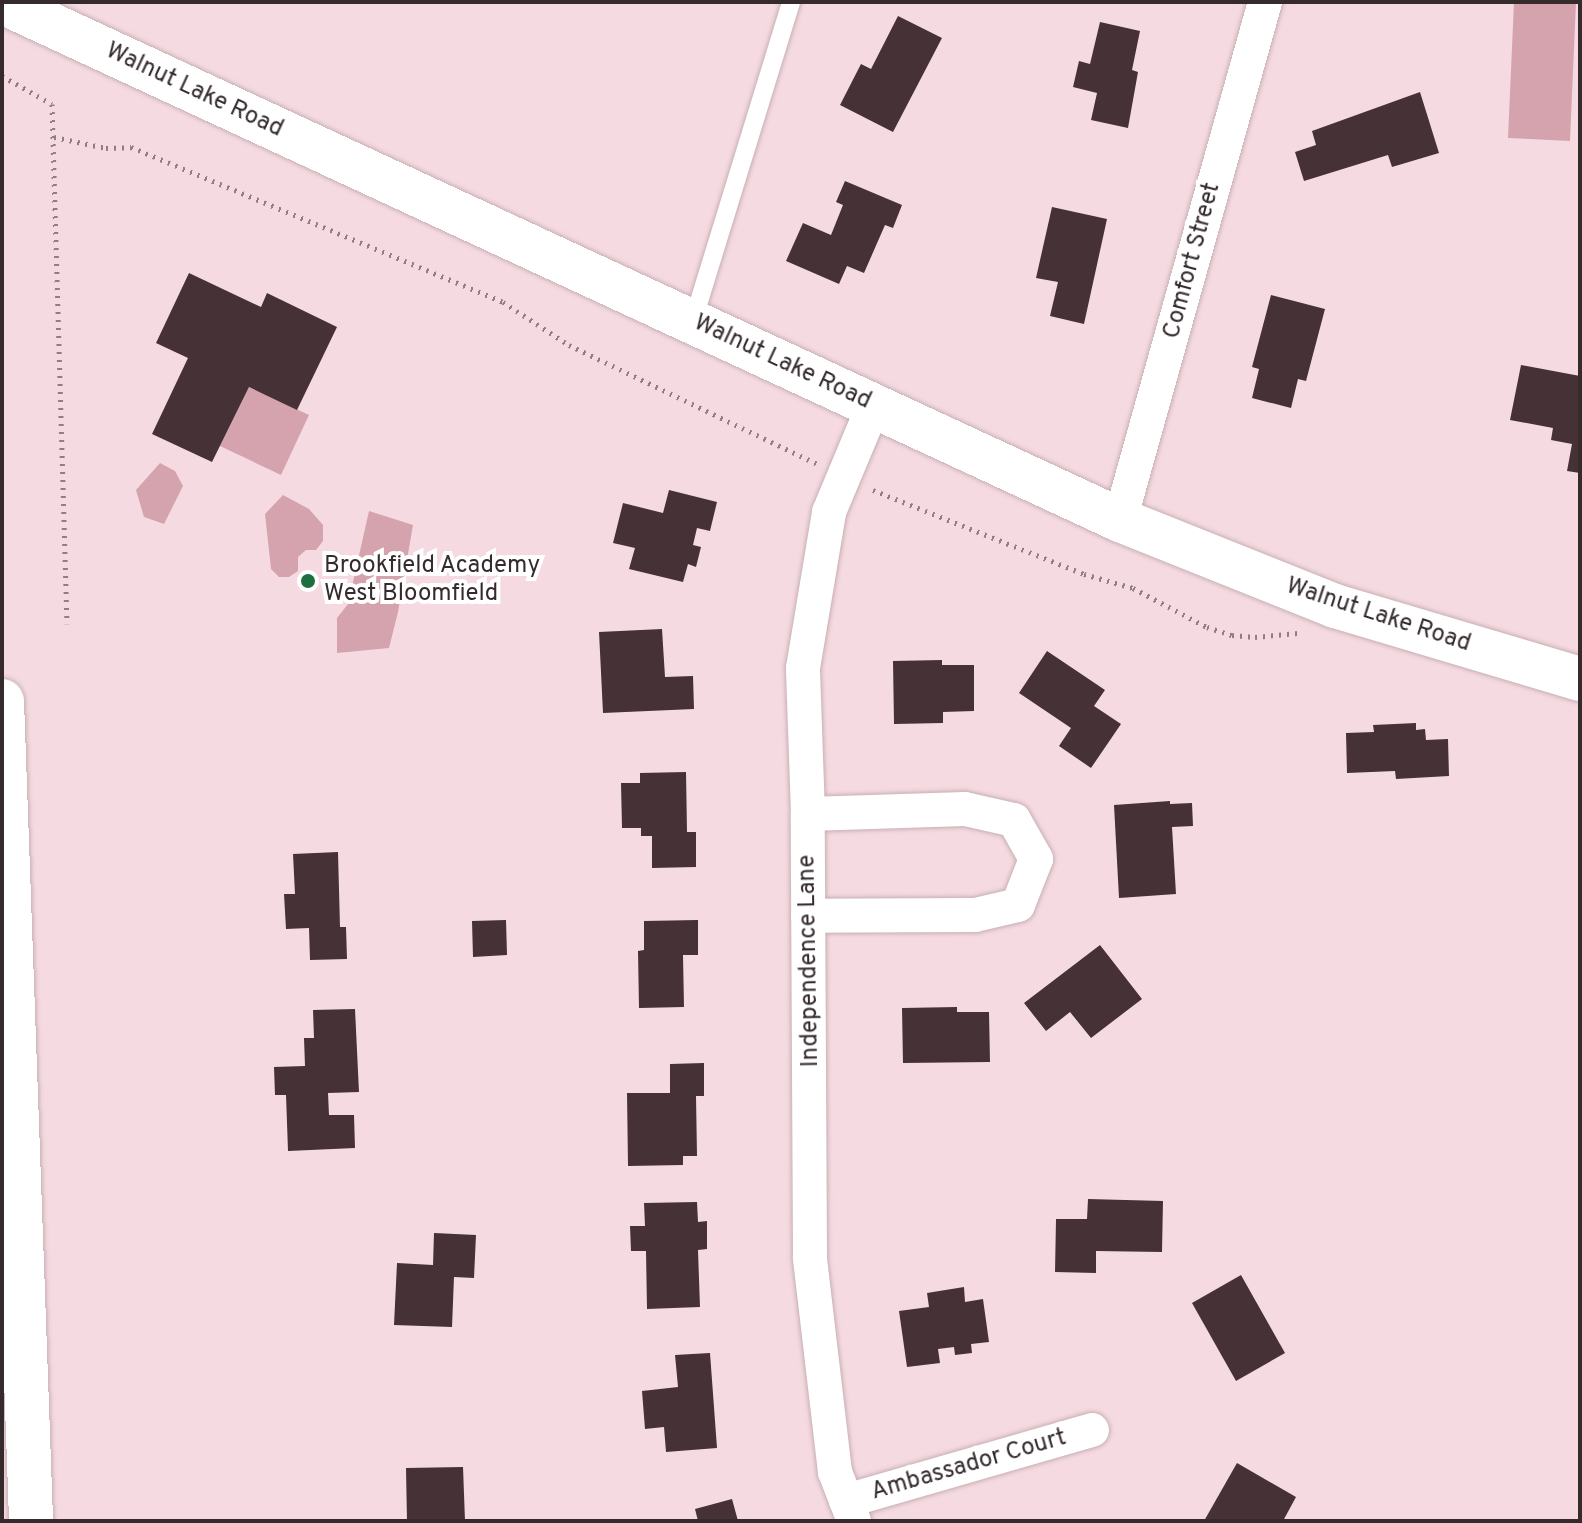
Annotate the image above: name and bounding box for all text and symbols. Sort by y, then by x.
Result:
street label: Walnut Lake Road [101,37,287,145]
street label: Comfort Street [1158,180,1228,342]
street label: Walnut Lake Road [689,309,875,417]
place label: Brookfield Academy West Bloomfield [324,553,541,609]
marker: Brookfield Academy West Bloomfield [299,572,317,590]
street label: Walnut Lake Road [1282,573,1474,659]
street label: Independence Lane [794,854,826,1068]
street label: Ambassador Court [868,1424,1070,1508]

